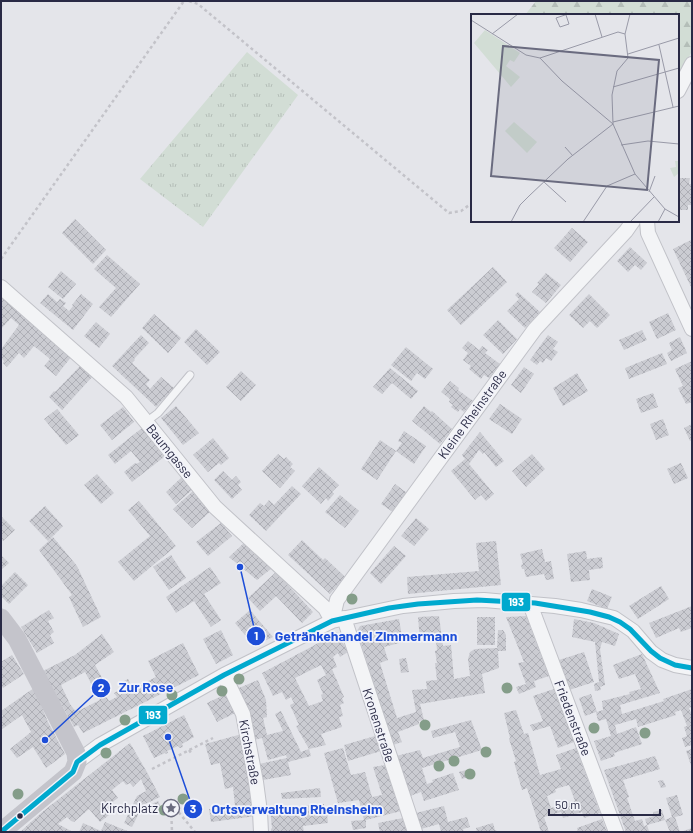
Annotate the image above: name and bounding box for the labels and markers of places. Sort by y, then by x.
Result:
callout: Getränkehandel Zimmermann [246,623,465,649]
callout: Zur Rose [91,675,181,701]
callout: Ortsverwaltung Rheinsheim [183,796,390,822]
place icon: Kirchplatz [161,798,181,818]
place label: Kirchplatz [101,800,158,816]
unlabelled marker [15,811,25,821]

